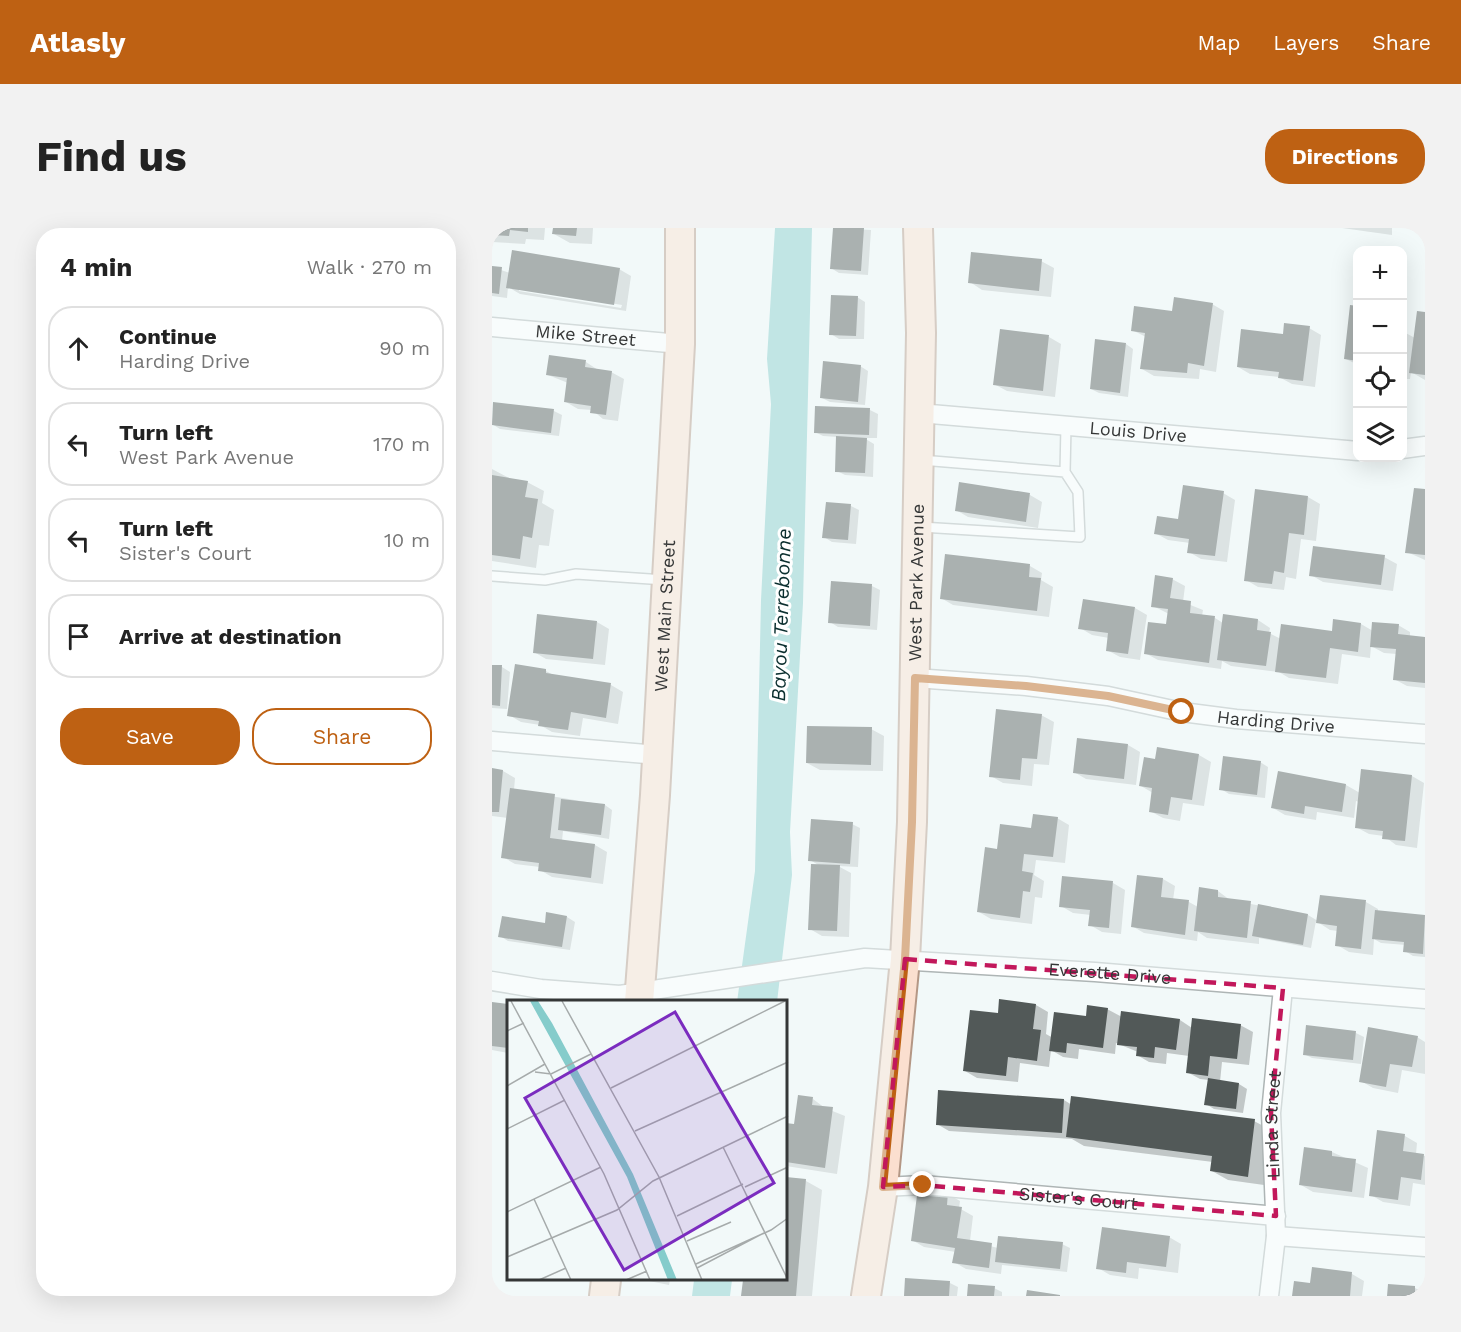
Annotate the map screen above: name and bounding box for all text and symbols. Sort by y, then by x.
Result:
text: Atlasly [30,26,125,59]
text: Map [1197,30,1240,55]
text: Layers [1273,30,1339,55]
text: Share [1372,30,1431,55]
button: Directions [1265,129,1425,184]
text: Find us [36,132,187,181]
map controls [1353,246,1407,462]
button: + [1353,246,1407,300]
text: 4 min [60,252,132,282]
text: Walk · 270 m [307,255,432,279]
button: − [1353,300,1407,354]
street label: Mike Street [535,320,637,350]
text: Continue [119,324,217,349]
icon: ahead [62,332,95,365]
text: 90 m [379,336,430,360]
text: Harding Drive [119,349,250,373]
button: locate [1353,354,1407,408]
button: layers [1353,408,1407,462]
street label: Louis Drive [1089,417,1188,446]
text: Turn left [119,420,213,445]
icon: left [62,428,95,461]
text: 170 m [373,432,430,456]
text: West Park Avenue [119,445,294,469]
street label: West Park Avenue [904,504,928,662]
text: Turn left [119,516,213,541]
icon: left [62,524,95,557]
text: 10 m [384,528,430,552]
water label: Bayou Terrebonne [766,528,796,702]
street label: West Main Street [650,539,679,692]
text: Sister's Court [119,541,251,565]
icon: arrive [62,620,95,653]
text: Arrive at destination [119,624,342,649]
route start [1168,698,1194,724]
street label: Harding Drive [1216,706,1336,737]
button: Save [60,708,240,765]
button: Share [252,708,432,765]
street label: Everette Drive [1048,958,1172,988]
inset map [507,1000,788,1281]
street label: Linda Street [1260,1069,1285,1179]
route end [909,1171,935,1197]
street label: Sister's Court [1018,1182,1139,1214]

